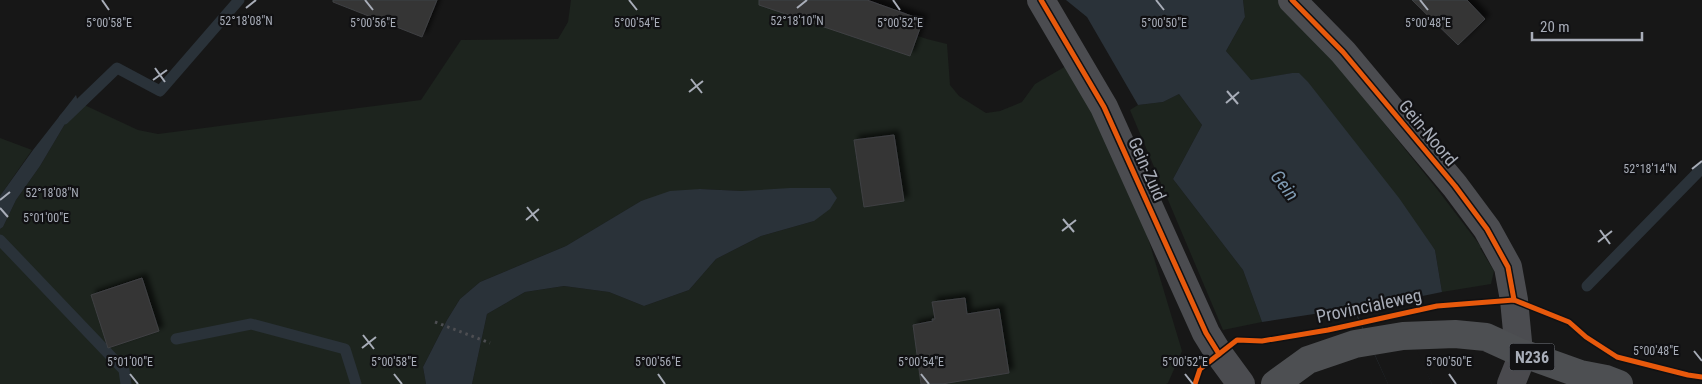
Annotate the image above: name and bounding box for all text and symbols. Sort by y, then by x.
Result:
scale bar [1532,10,1642,42]
text: 52°18'08"N [219,14,273,28]
text: 52°18'10"N [770,14,824,28]
text: 5°00'58"E [86,16,132,30]
text: 5°00'56"E [350,16,396,30]
text: 5°00'54"E [614,16,660,30]
text: 5°00'52"E [877,16,923,30]
text: 5°00'50"E [1141,16,1187,30]
text: 5°00'48"E [1405,16,1451,30]
text: 20 m [1540,18,1570,36]
street label: Gein-Noord [1395,95,1462,170]
street label: Gein-Zuid [1124,134,1171,204]
text: 52°18'14"N [1623,162,1677,176]
water label: Gein [1265,165,1304,205]
text: 52°18'08"N [25,186,79,200]
text: 5°01'00"E [23,211,69,225]
street label: Provincialeweg [1314,284,1424,327]
road number: N236 [1510,344,1554,371]
text: 5°00'48"E [1633,344,1679,358]
text: 5°01'00"E [107,355,153,369]
text: 5°00'58"E [371,355,417,369]
text: 5°00'56"E [635,355,681,369]
text: 5°00'54"E [898,355,944,369]
text: 5°00'52"E [1162,355,1208,369]
text: 5°00'50"E [1426,355,1472,369]

